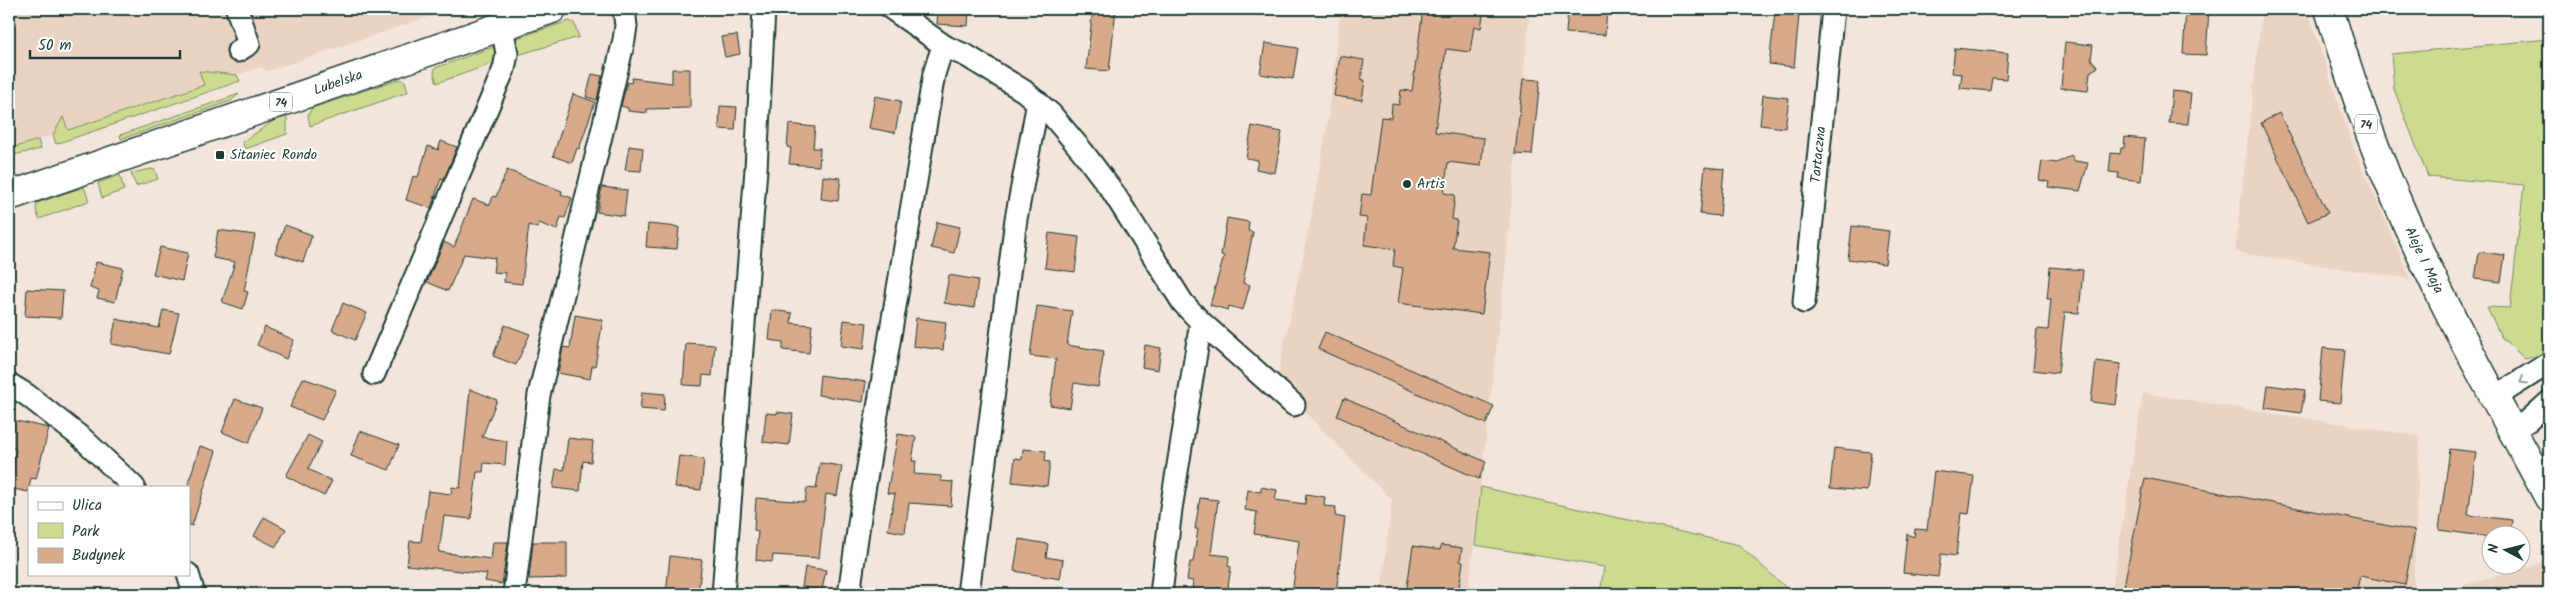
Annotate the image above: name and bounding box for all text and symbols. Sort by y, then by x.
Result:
scale bar [30,28,180,60]
text: 50 m [38,34,72,58]
street label: Lubelska [311,64,366,101]
road number: 74 [270,92,292,111]
road number: 74 [2355,115,2377,134]
street label: Tartaczna [1805,125,1832,184]
place label: Sitaniec Rondo [230,144,317,166]
marker: Sitaniec Rondo [214,149,226,161]
place label: Artis [1417,173,1445,195]
marker: Artis [1401,178,1413,190]
street label: Aleje 1 Maja [2399,223,2449,297]
one-way arrow [2519,375,2528,385]
legend [28,486,190,576]
text: Ulica [72,494,102,518]
text: Park [72,520,100,544]
north arrow [2480,526,2530,576]
text: N [2483,543,2506,554]
text: Budynek [72,544,126,568]

